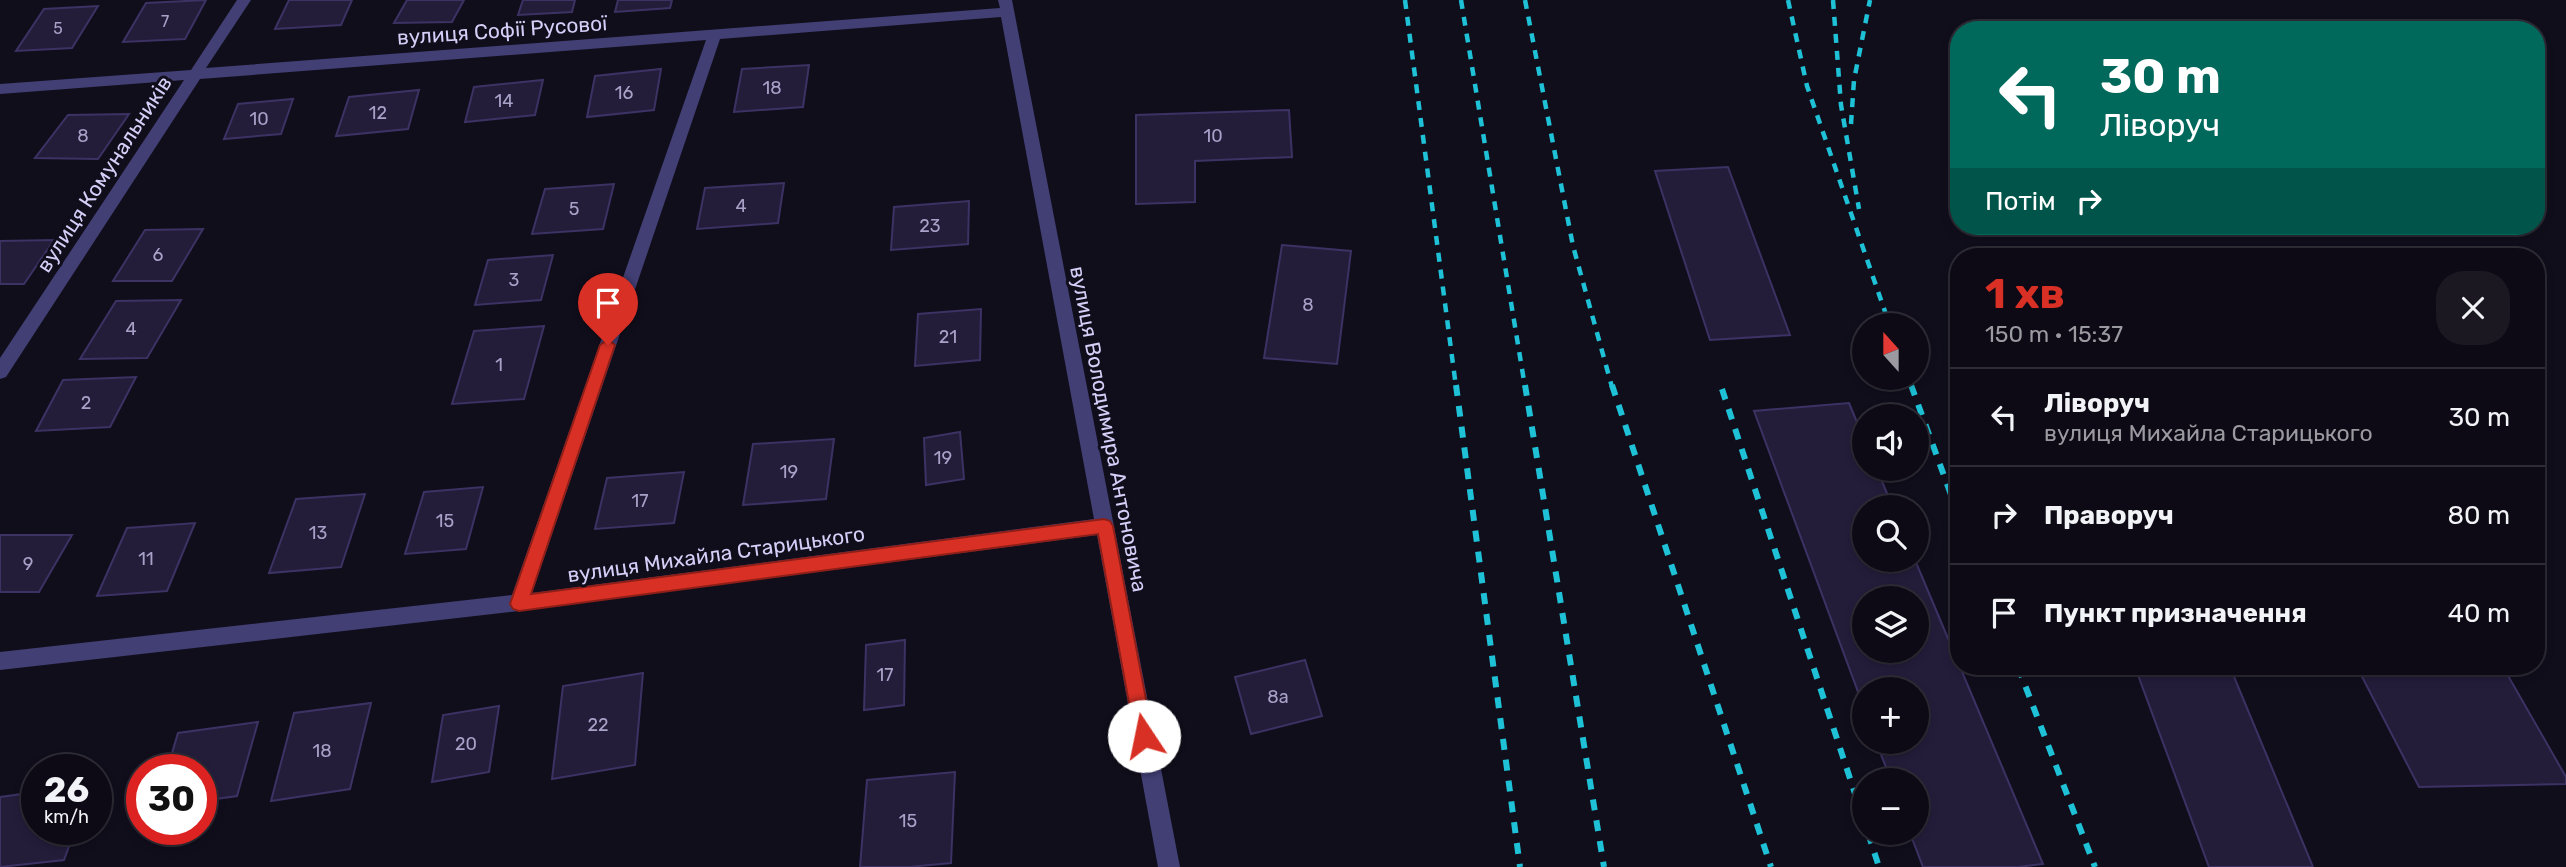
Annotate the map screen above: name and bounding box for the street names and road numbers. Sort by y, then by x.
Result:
street label: вулиця Софії Русової [396,10,609,50]
street label: вулиця Комунальників [31,71,177,277]
street label: вулиця Володимира Антоновича [1065,264,1153,594]
street label: вулиця Михайла Старицького [566,521,866,587]

